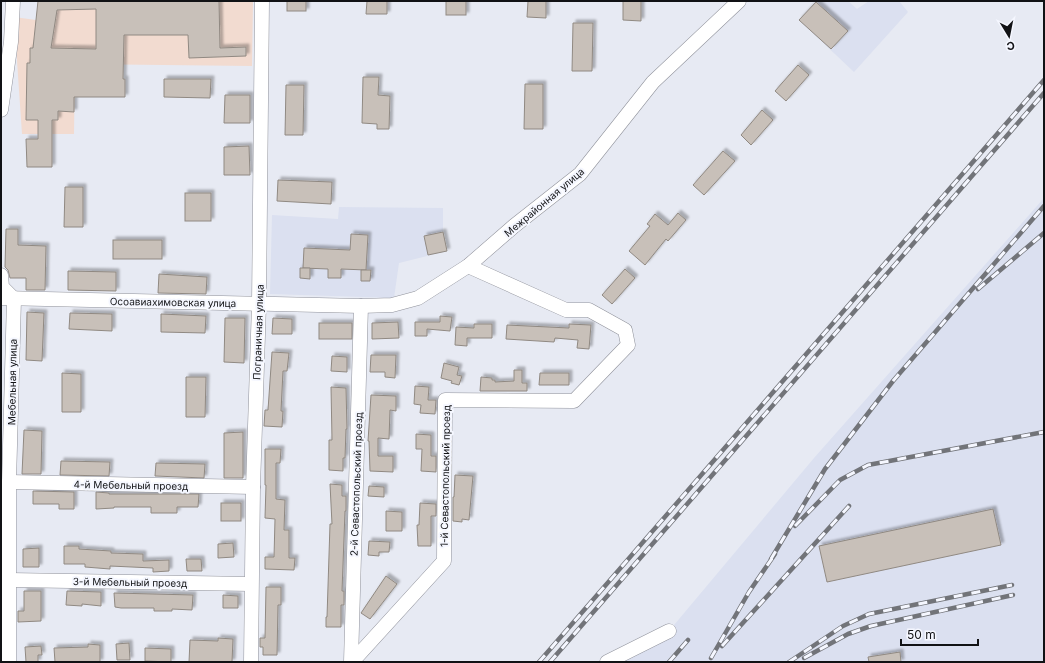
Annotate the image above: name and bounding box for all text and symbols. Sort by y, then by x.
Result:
north arrow [989,16,1029,56]
text: С [1006,38,1016,53]
street label: Межрайонная улица [502,165,586,239]
street label: Пограничная улица [250,284,266,380]
street label: Осоавиахимовская улица [110,295,236,309]
street label: Мебельная улица [5,339,19,425]
street label: 1-й Севастопольский проезд [438,405,452,547]
street label: 2-й Севастопольский проезд [347,412,365,556]
street label: 4-й Мебельный проезд [74,478,188,492]
street label: 3-й Мебельный проезд [73,575,187,589]
scale bar [901,621,978,647]
text: 50 m [907,627,936,642]

